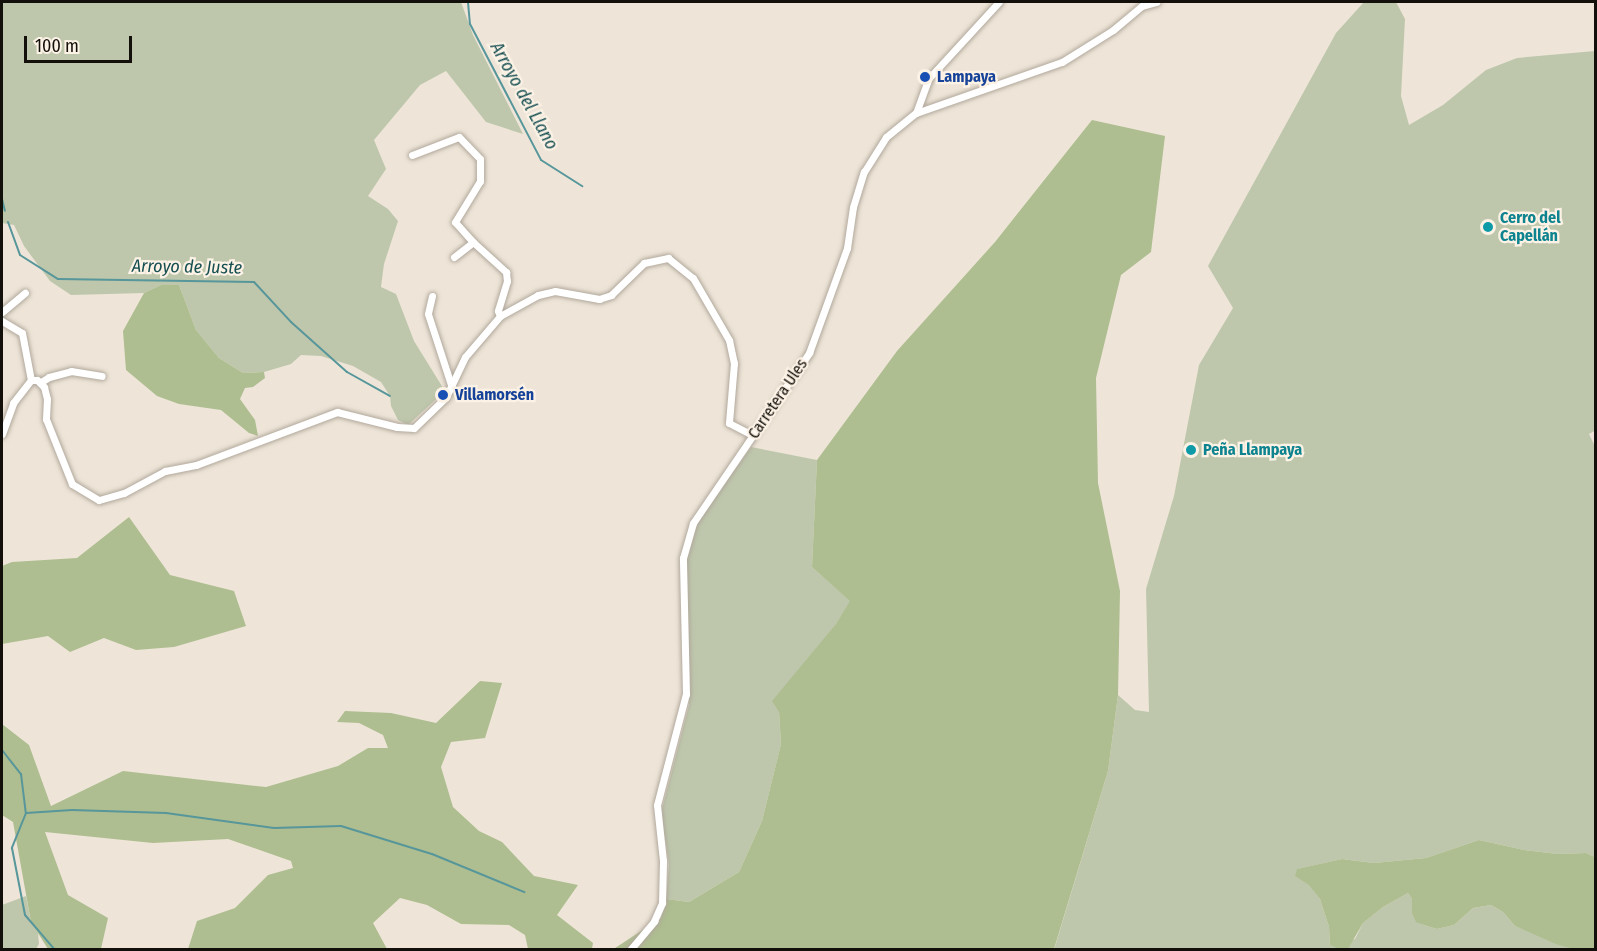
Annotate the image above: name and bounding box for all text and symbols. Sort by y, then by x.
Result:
scale bar [27,24,135,62]
text: 100 m [35,35,79,57]
water label: Arroyo del Llano [486,38,562,154]
place label: Lampaya [937,67,996,87]
marker: Lampaya [918,70,932,84]
place label: Cerro del Capellán [1500,208,1561,246]
marker: Cerro del Capellán [1481,220,1495,234]
water label: Arroyo de Juste [132,255,242,279]
street label: Carretera Ules [744,355,812,443]
place label: Villamorsén [455,385,534,405]
marker: Villamorsén [436,388,450,402]
place label: Peña Llampaya [1203,440,1302,460]
marker: Peña Llampaya [1184,443,1198,457]

